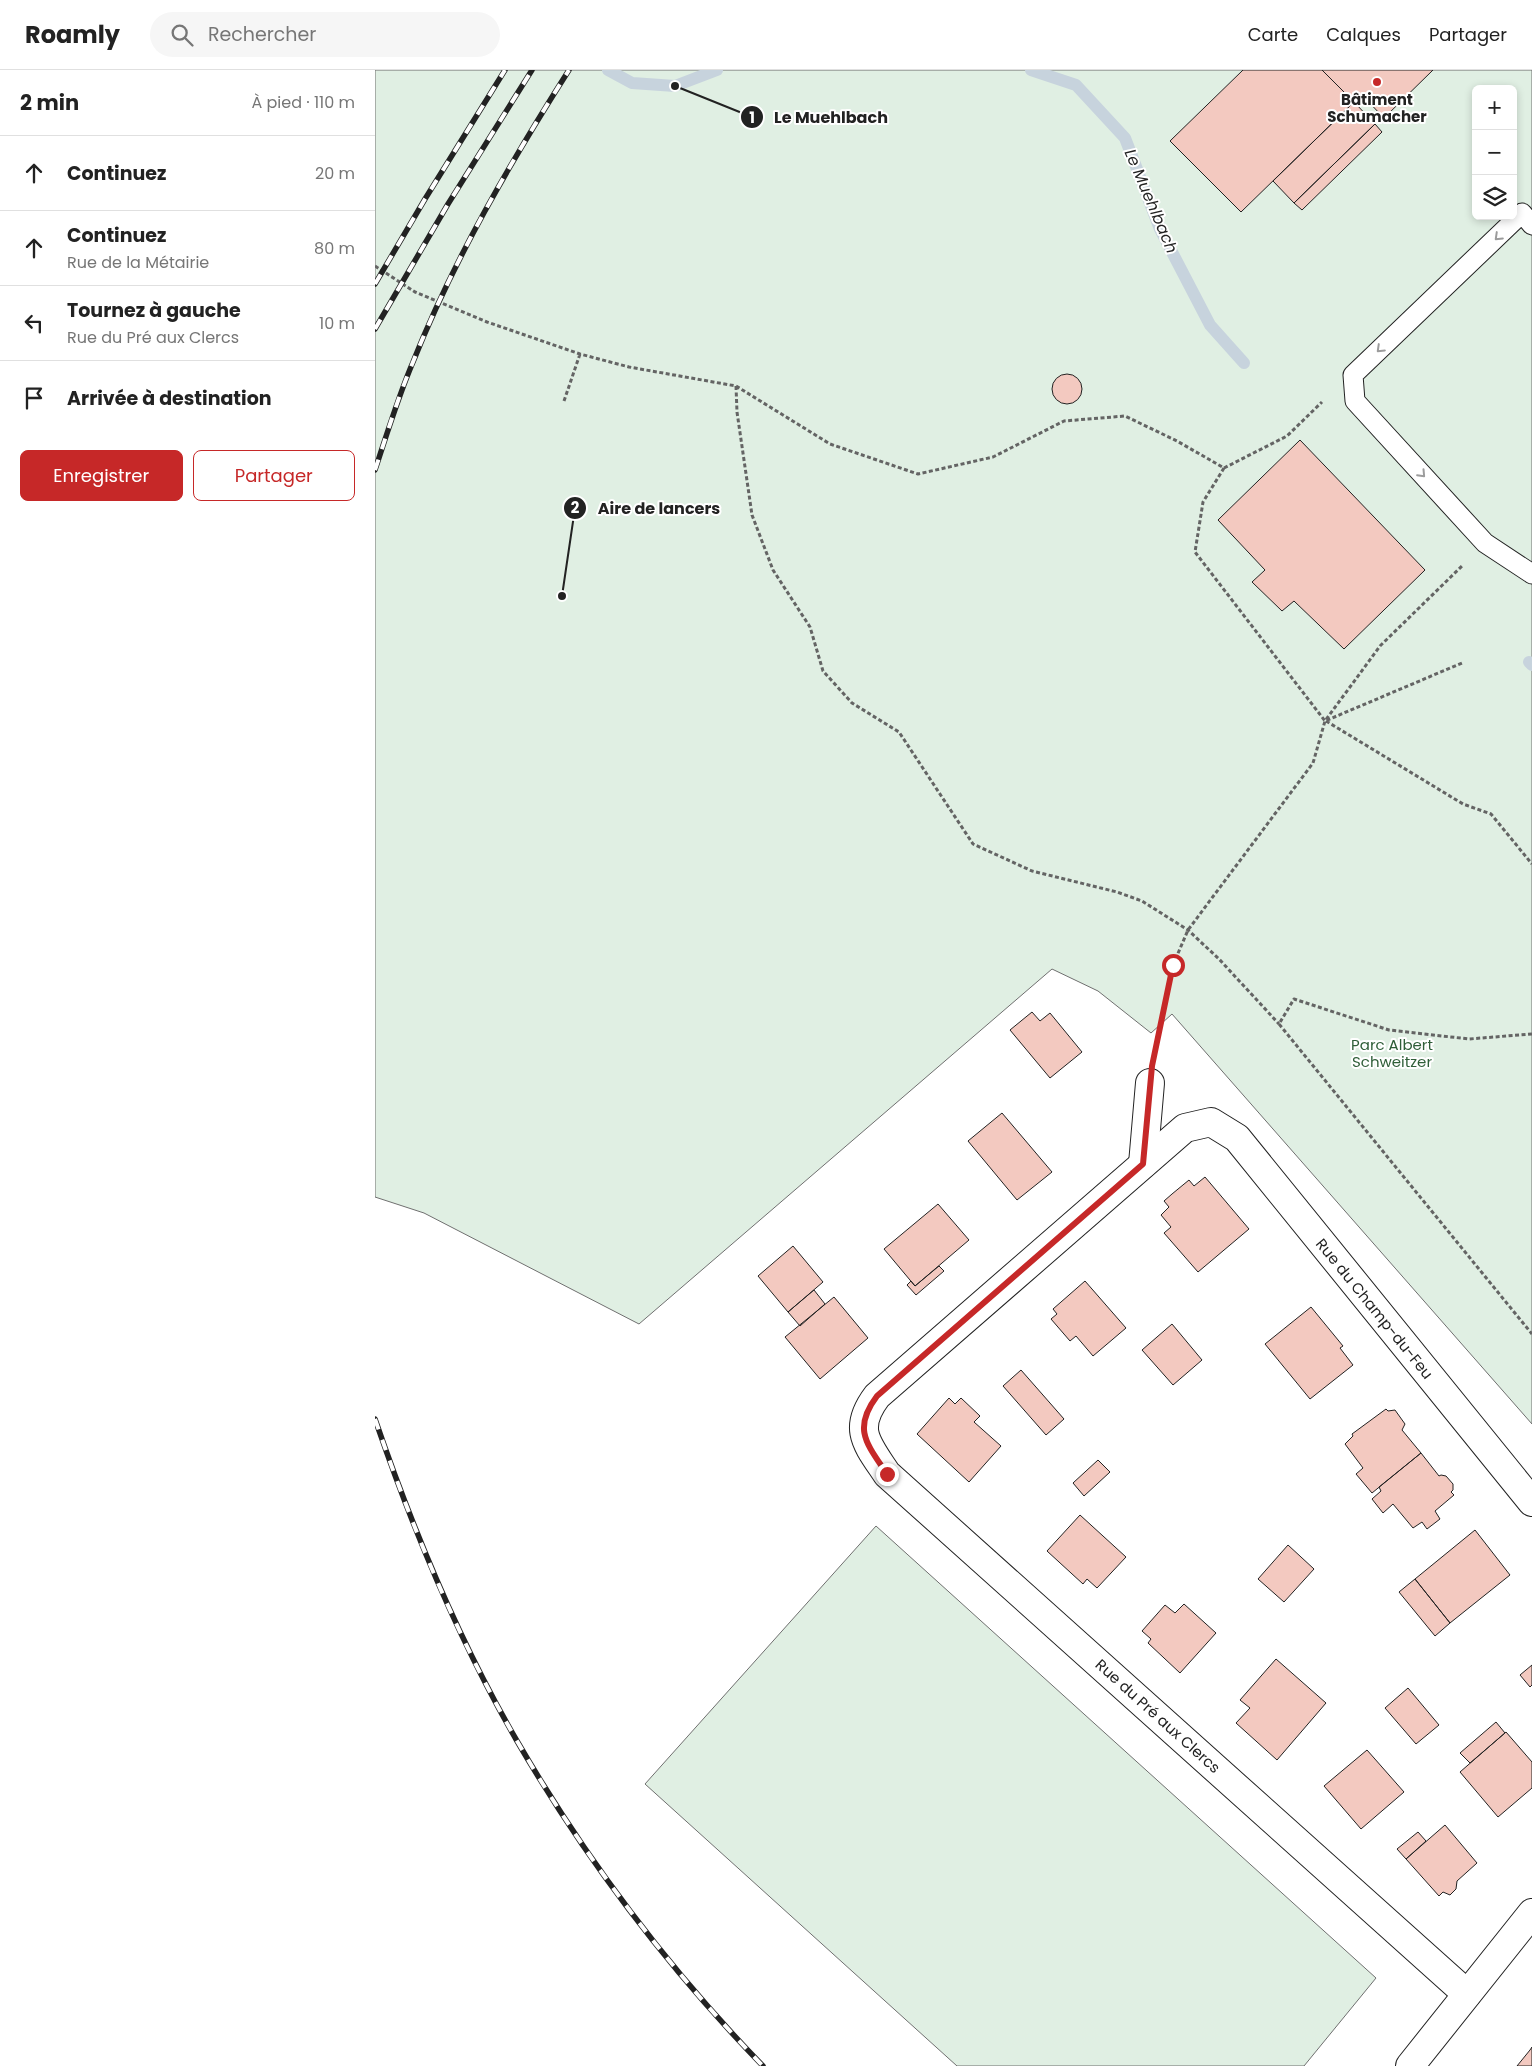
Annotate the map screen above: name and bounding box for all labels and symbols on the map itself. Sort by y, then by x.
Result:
marker: Bâtiment Schumacher [1371,76,1383,88]
place label: Bâtiment Schumacher [1327,89,1427,127]
callout: Le Muehlbach [739,102,898,133]
text: Le Muehlbach [774,106,888,129]
text: 1 [749,107,755,128]
water label: Le Muehlbach [1119,145,1183,257]
one-way arrow [1494,231,1503,240]
one-way arrow [1377,343,1386,352]
one-way arrow [1416,468,1425,477]
callout: Aire de lancers [563,492,730,523]
text: 2 [571,497,580,518]
text: Aire de lancers [598,497,720,520]
route start [1162,954,1185,977]
park label: Parc Albert Schweitzer [1351,1034,1433,1072]
street label: Rue du Champ-du-Feu [1312,1234,1438,1383]
route end [876,1463,899,1486]
street label: Rue du Pré aux Clercs [1091,1654,1225,1778]

